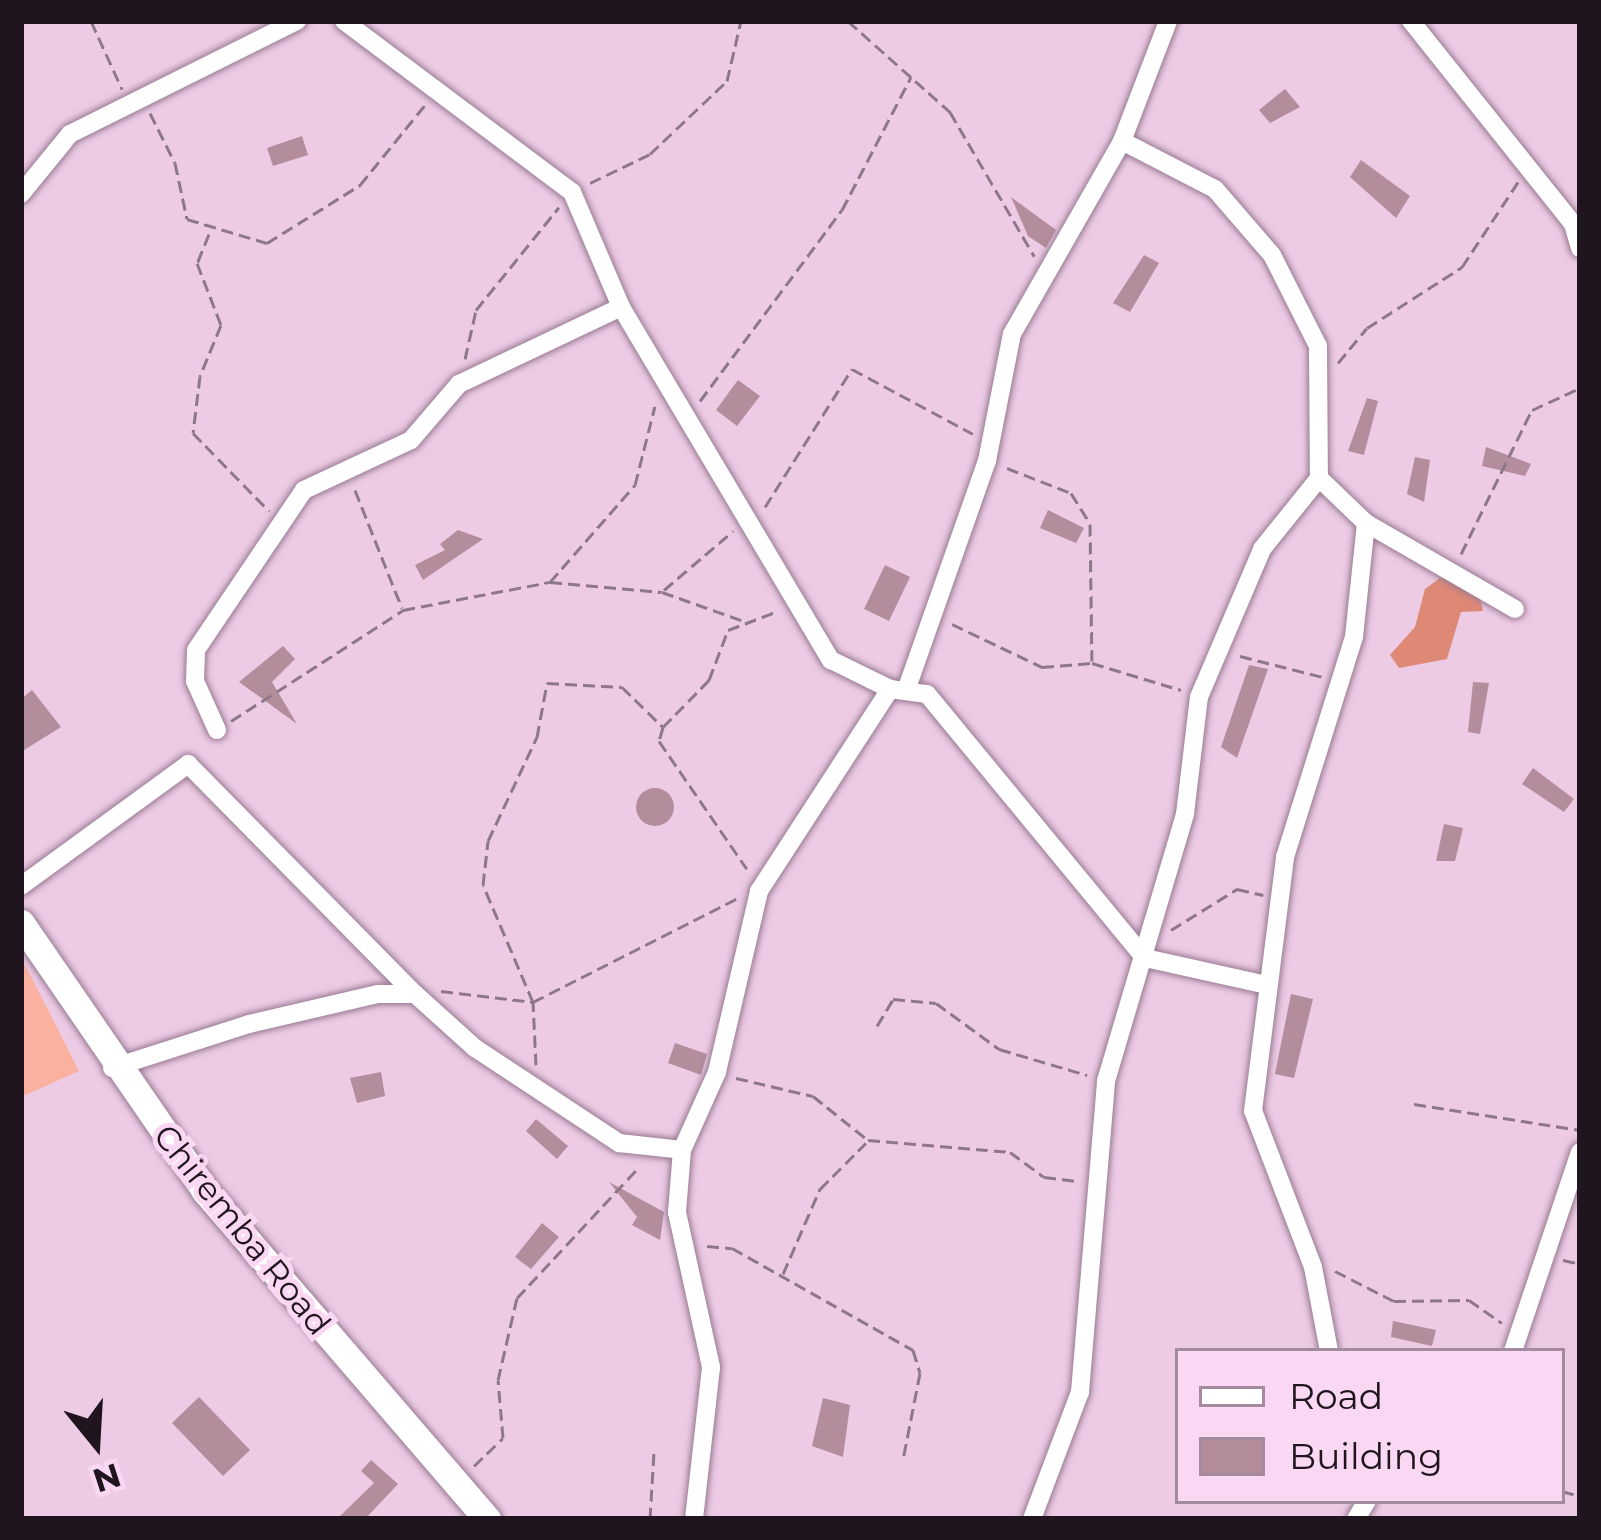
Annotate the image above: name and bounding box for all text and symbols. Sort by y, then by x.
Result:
street label: Chiremba Road [145,1117,339,1343]
legend [1175,1348,1565,1504]
text: Road [1289,1374,1383,1418]
north arrow [36,1384,156,1504]
text: Building [1289,1434,1443,1478]
text: N [88,1455,126,1501]

